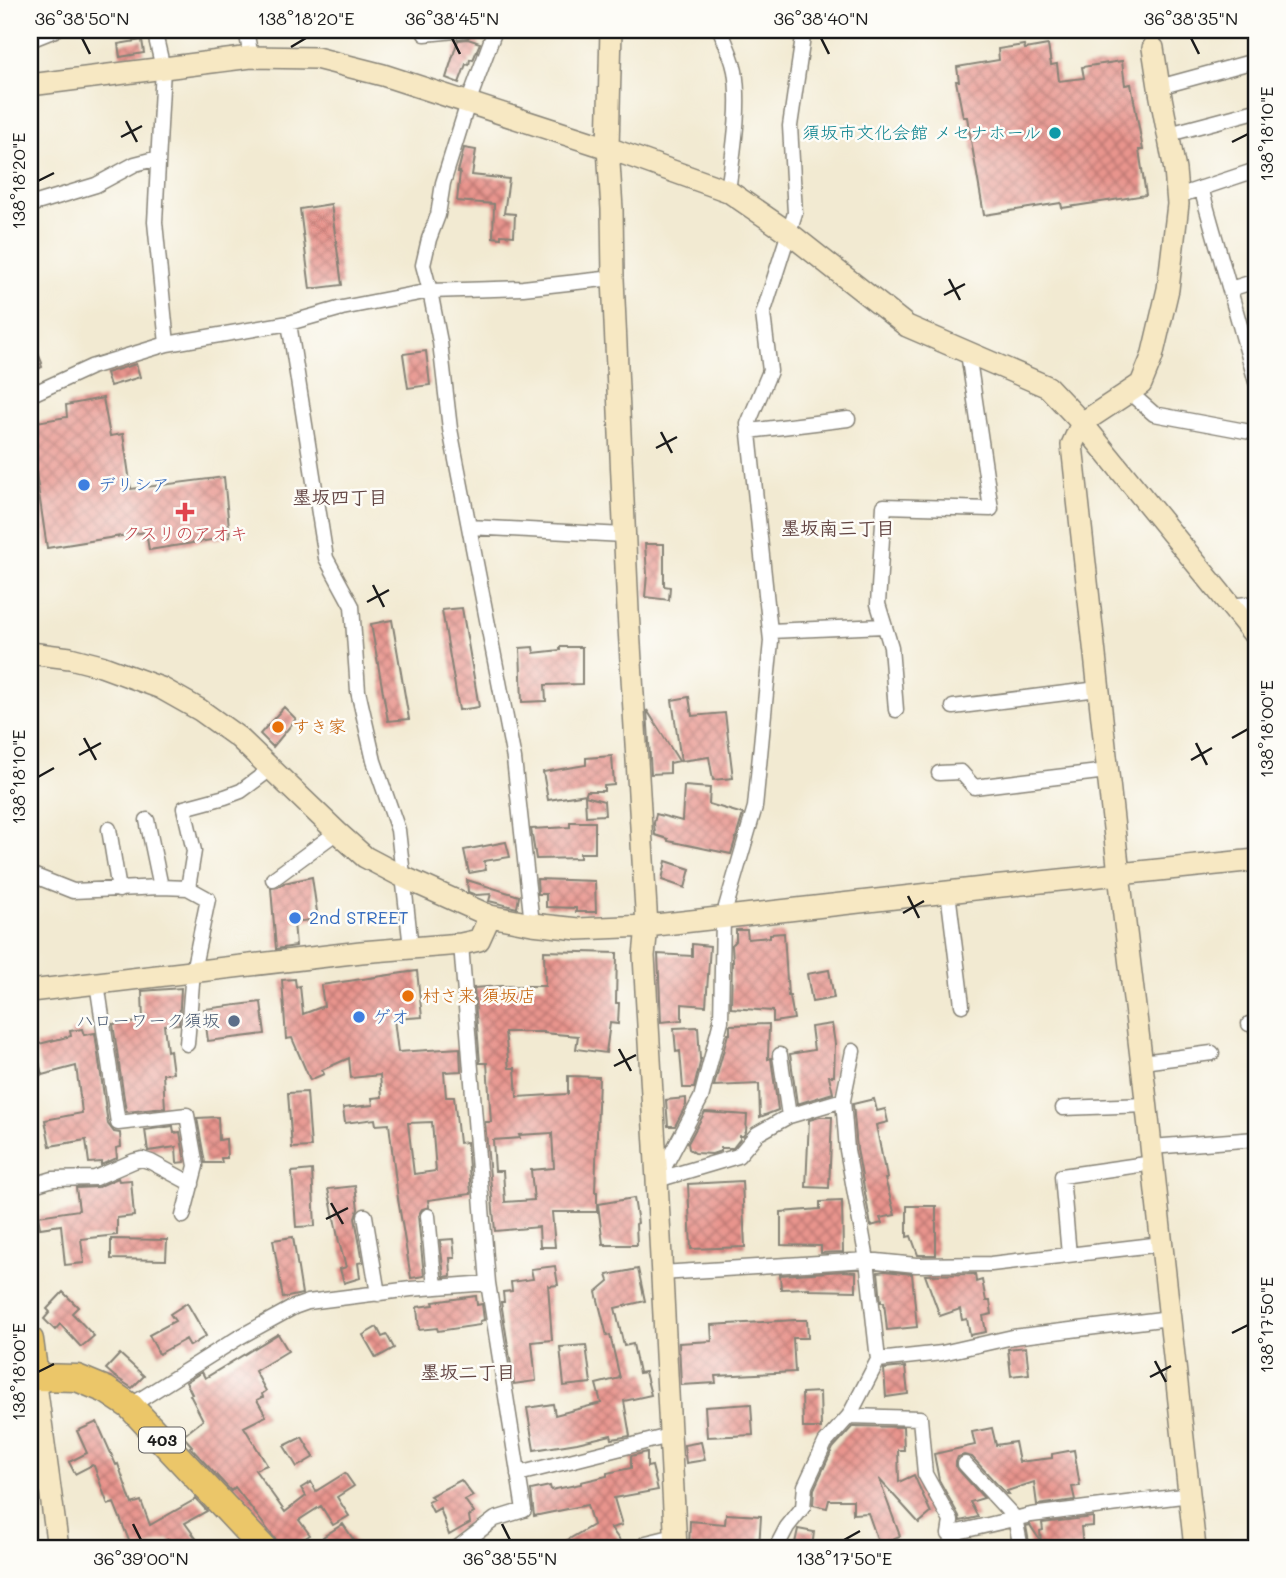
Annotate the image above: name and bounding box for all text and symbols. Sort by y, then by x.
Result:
text: 36°38'50"N [34,6,130,30]
text: 138°18'20"E [257,6,355,30]
text: 36°38'45"N [405,6,499,30]
text: 36°38'40"N [773,6,869,30]
text: 36°38'35"N [1144,6,1238,30]
text: 138°18'10"E [1254,86,1278,182]
place label: 須坂市文化会館 メセナホール [802,120,1041,144]
marker: 須坂市文化会館 メセナホール [1047,125,1063,141]
text: 138°18'20"E [6,132,30,230]
place label: デリシア [98,472,170,496]
marker: デリシア [76,477,92,493]
district label: 墨坂四丁目 [292,484,388,509]
marker: クスリのアオキ [177,504,193,520]
district label: 墨坂南三丁目 [781,515,895,540]
place label: クスリのアオキ [122,521,248,545]
text: 138°18'00"E [1254,680,1278,778]
place label: すき家 [292,714,346,738]
marker: すき家 [270,719,286,735]
text: 138°18'10"E [6,729,30,825]
place label: 2nd STREET [309,905,409,929]
marker: 2nd STREET [287,910,303,926]
place label: 村さ来 須坂店 [422,983,536,1007]
marker: 村さ来 須坂店 [400,988,416,1004]
place label: ゲオ [373,1004,409,1028]
place label: ハローワーク須坂 [76,1008,220,1032]
marker: ゲオ [351,1009,367,1025]
marker: ハローワーク須坂 [226,1013,242,1029]
text: 138°17'50"E [1254,1277,1278,1373]
text: 138°18'00"E [6,1323,30,1421]
district label: 墨坂二丁目 [420,1359,516,1384]
road number: 403 [139,1428,185,1452]
text: 36°39'00"N [93,1546,189,1570]
text: 36°38'55"N [463,1546,557,1570]
text: 138°17'50"E [796,1546,892,1570]

